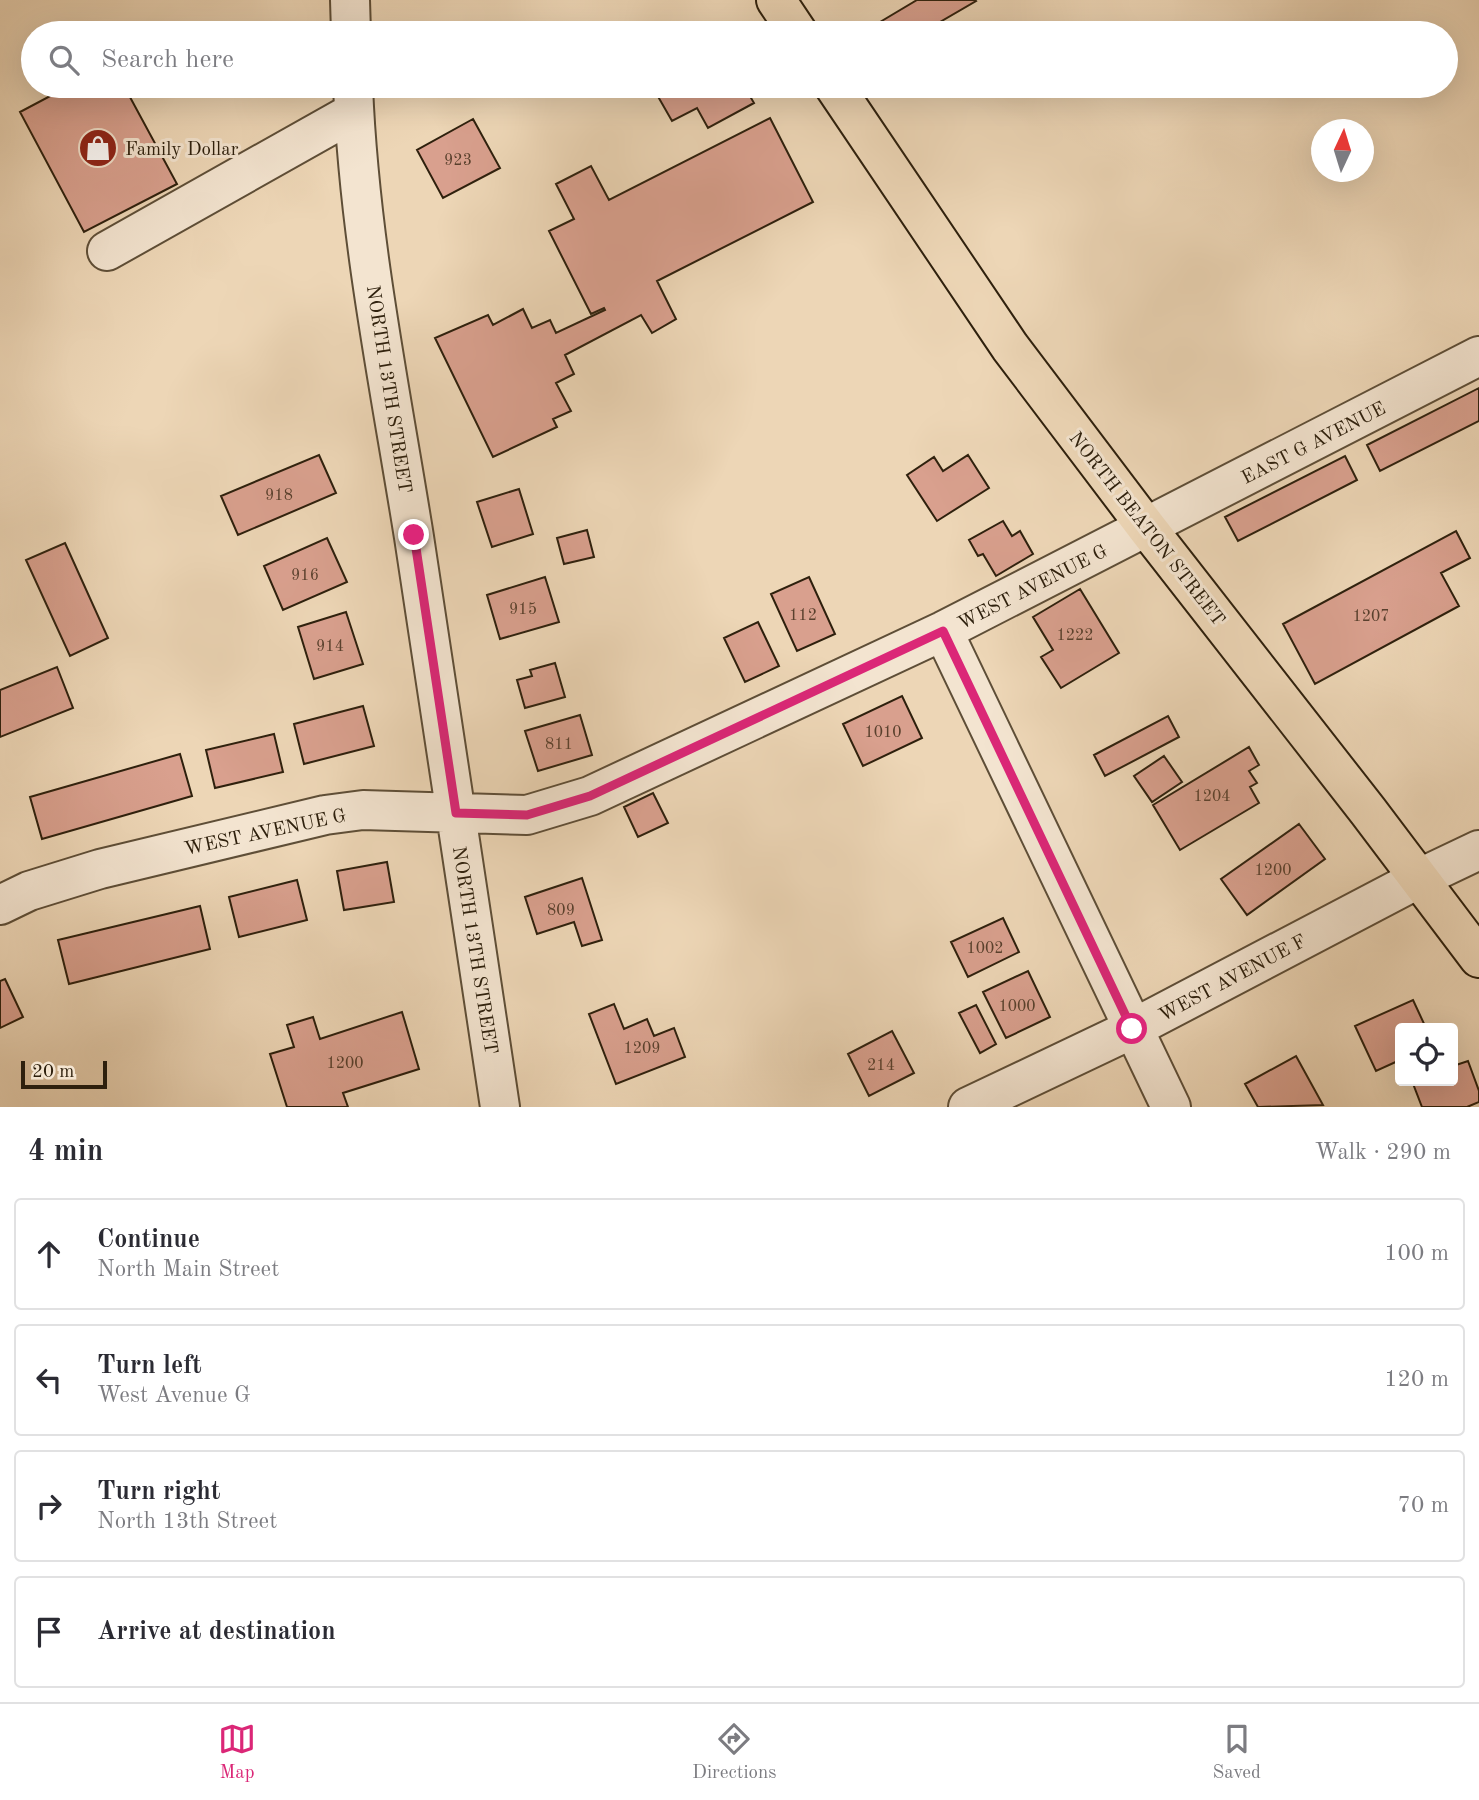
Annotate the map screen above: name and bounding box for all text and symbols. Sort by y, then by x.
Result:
search box [21,21,1458,98]
icon: search [45,41,83,79]
text: Search here [101,47,234,73]
north arrow [1311,119,1374,182]
shop icon: Family Dollar [77,127,119,169]
place label: Family Dollar [125,141,239,160]
house number: 923 [444,153,472,169]
street label: NORTH 13TH STREET [362,284,413,495]
street label: EAST G AVENUE [1239,400,1389,489]
street label: NORTH BEATON STREET [1065,429,1227,630]
house number: 918 [265,488,293,504]
route end [398,519,429,550]
street label: WEST AVENUE G [955,542,1111,634]
house number: 916 [291,568,319,584]
house number: 915 [509,602,537,618]
house number: 112 [789,608,817,624]
house number: 1207 [1352,609,1390,625]
house number: 1222 [1056,628,1094,644]
house number: 914 [316,639,344,655]
house number: 1010 [864,725,902,741]
house number: 811 [545,737,573,753]
house number: 1204 [1193,789,1231,805]
street label: WEST AVENUE G [183,807,348,860]
street label: NORTH 13TH STREET [448,845,499,1056]
house number: 1200 [1254,863,1292,879]
house number: 809 [547,903,575,919]
street label: WEST AVENUE F [1156,932,1310,1026]
house number: 1002 [966,941,1004,957]
house number: 1000 [998,999,1036,1015]
route start [1116,1013,1147,1044]
map controls [1395,1023,1458,1086]
button: locate [1395,1023,1458,1086]
house number: 1209 [623,1041,661,1057]
house number: 1200 [326,1056,364,1072]
scale bar [21,1058,107,1090]
house number: 214 [867,1058,895,1074]
text: 20 m [32,1063,74,1082]
text: 4 min [28,1137,103,1167]
text: Walk · 290 m [1315,1141,1451,1164]
text: Continue [97,1227,200,1253]
icon: ahead [30,1235,68,1273]
text: 100 m [1384,1242,1449,1265]
text: North Main Street [97,1258,279,1281]
text: Turn left [97,1353,202,1379]
icon: left [30,1361,68,1399]
text: 120 m [1384,1368,1449,1391]
text: West Avenue G [97,1384,250,1407]
text: Turn right [97,1479,220,1505]
icon: right [30,1487,68,1525]
text: 70 m [1398,1494,1449,1517]
text: North 13th Street [97,1510,277,1533]
icon: arrive [30,1613,68,1651]
text: Arrive at destination [97,1619,336,1645]
tab: Map [218,1720,256,1785]
tab: Directions [692,1720,777,1785]
tab: Saved [1213,1720,1261,1785]

